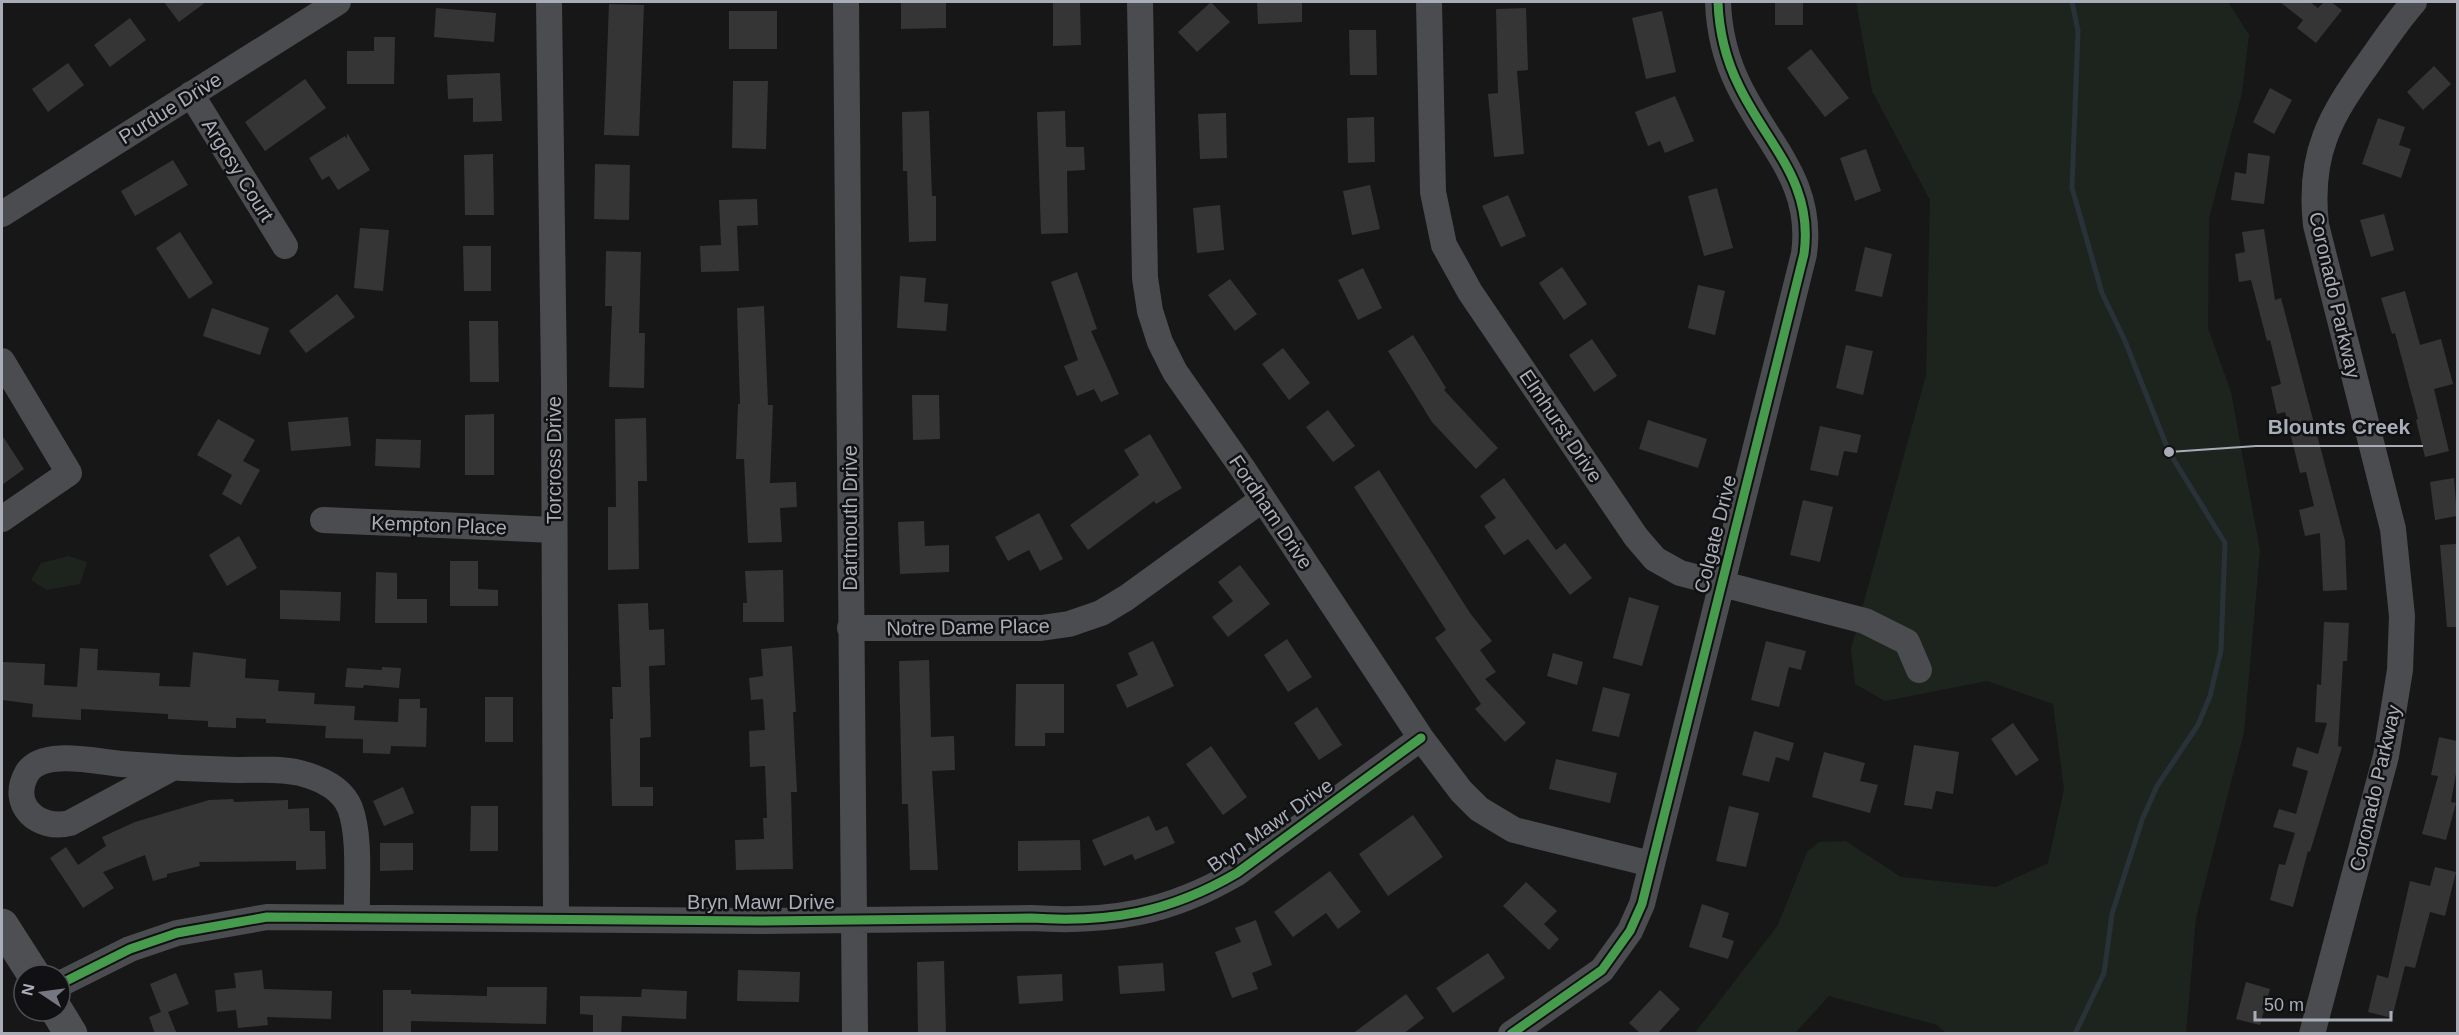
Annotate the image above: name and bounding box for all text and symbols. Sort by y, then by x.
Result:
street label: Purdue Drive [115,68,225,148]
street label: Argosy Court [198,115,278,226]
street label: Coronado Parkway [2305,210,2365,380]
street label: Elmhurst Drive [1515,365,1607,487]
street label: Torcross Drive [543,396,565,524]
callout: Blounts Creek [2256,407,2423,446]
text: Blounts Creek [2268,415,2410,438]
street label: Dartmouth Drive [839,445,861,591]
street label: Fordham Drive [1225,451,1317,573]
street label: Colgate Drive [1690,473,1740,595]
street label: Kempton Place [371,512,507,538]
street label: Notre Dame Place [886,615,1050,639]
street label: Coronado Parkway [2345,703,2405,873]
street label: Bryn Mawr Drive [1203,774,1337,876]
street label: Bryn Mawr Drive [687,891,835,913]
north arrow [12,963,72,1023]
text: N [18,982,37,997]
scale bar [2255,984,2392,1022]
text: 50 m [2264,995,2304,1015]

